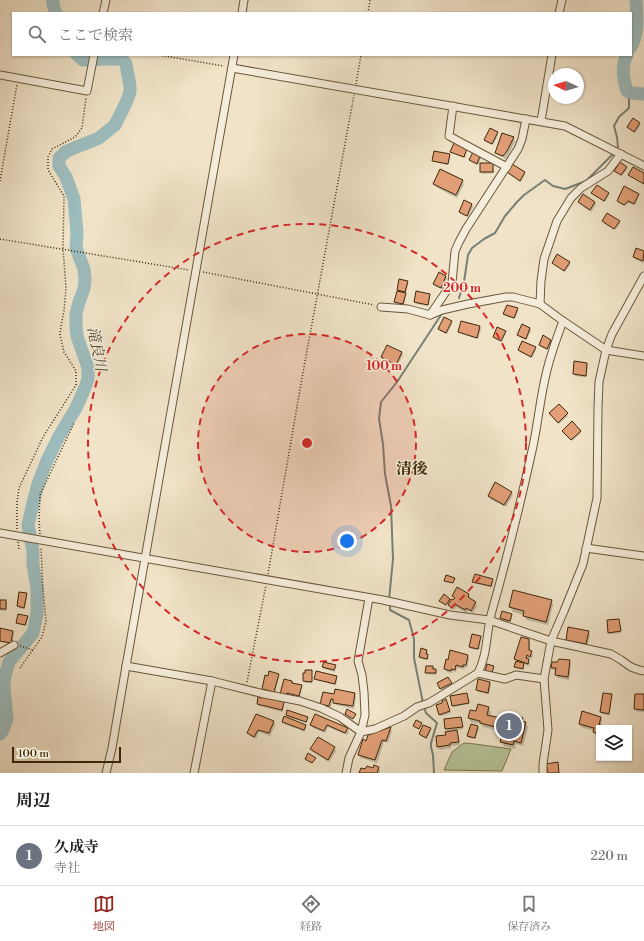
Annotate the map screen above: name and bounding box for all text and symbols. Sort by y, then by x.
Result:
search box [12,12,632,56]
icon: search [26,23,48,45]
text: ここで検索 [58,26,133,45]
north arrow [548,68,584,104]
text: 200 m [443,281,481,296]
water label: 滝良川 [83,325,111,375]
text: 100 m [366,359,402,374]
centre of rings [300,436,314,450]
district label: 清後 [396,459,428,479]
your location [337,531,357,551]
pin: 1 [496,711,522,741]
map controls [596,725,632,761]
button: layers [596,725,632,761]
scale bar [12,745,121,764]
text: 100 m [18,747,49,761]
text: 周辺 [16,790,50,812]
text: 久成寺 [54,838,99,857]
text: 1 [26,848,32,864]
text: 220 m [590,848,628,864]
text: 寺社 [54,860,80,876]
tab: 地図 [93,893,115,934]
tab: 経路 [300,893,322,934]
tab: 保存済み [507,893,551,934]

